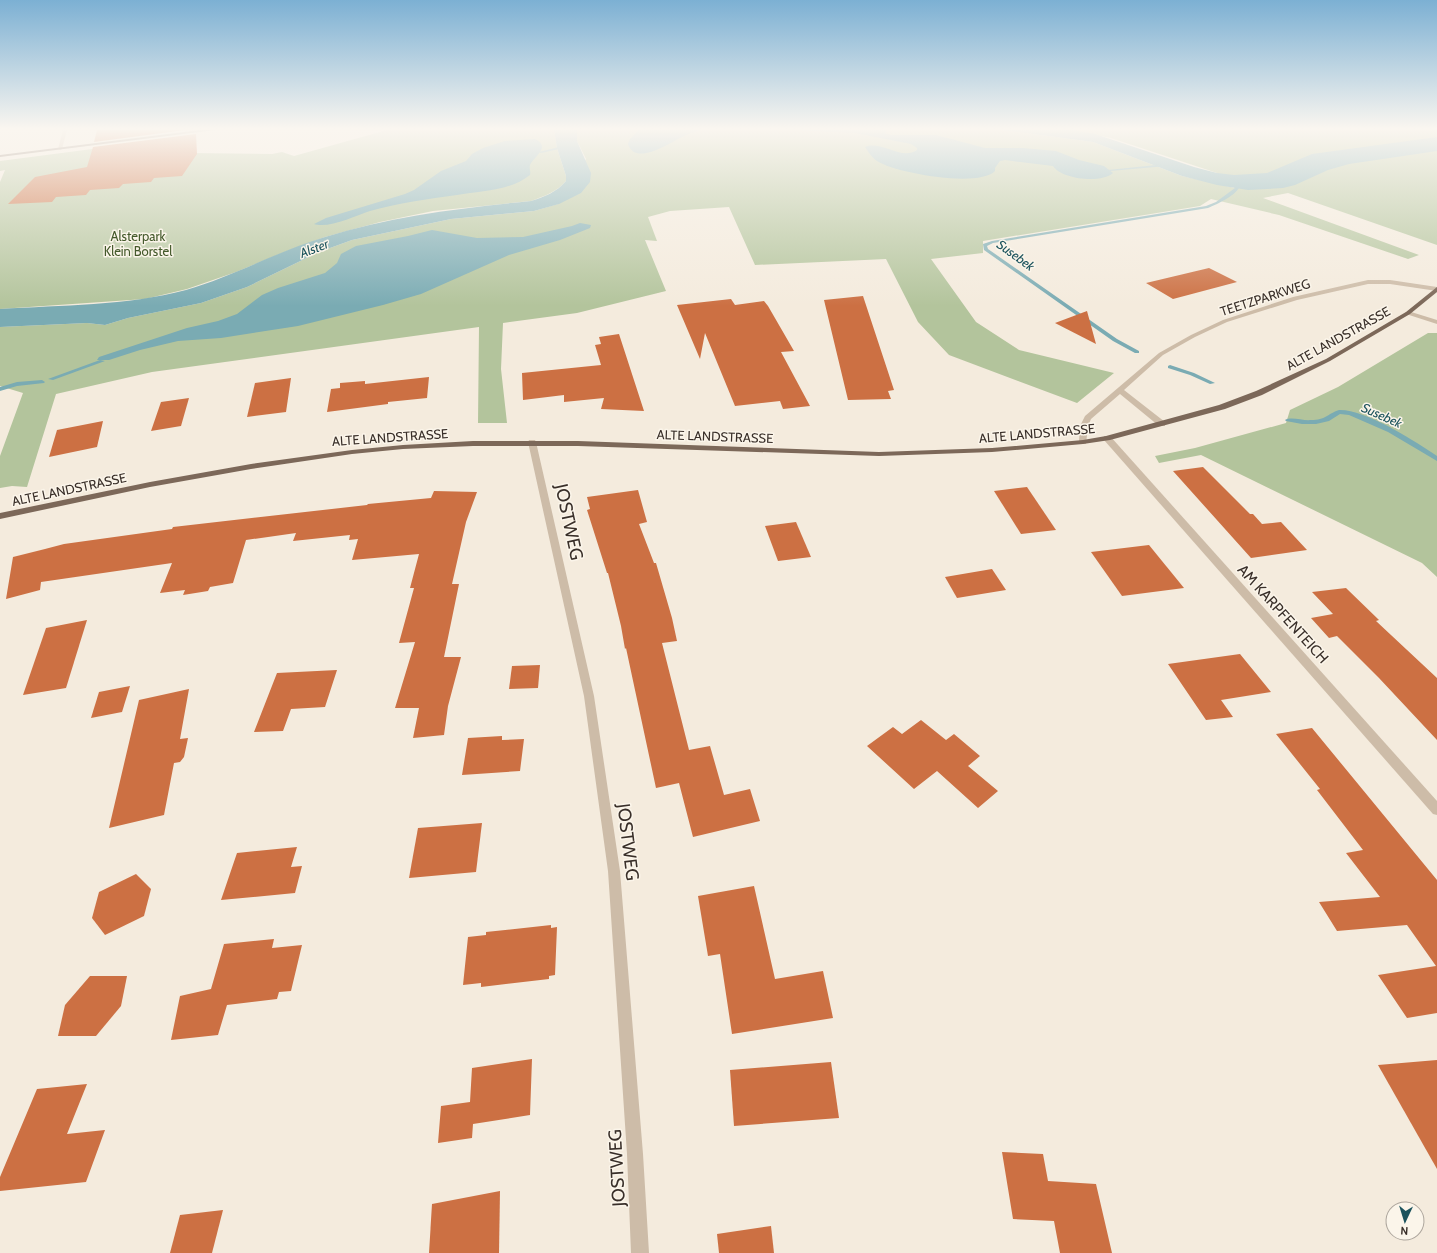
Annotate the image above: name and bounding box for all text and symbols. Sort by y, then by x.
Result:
park label: Alsterpark Klein Borstel [104,228,172,259]
water label: Alster [297,235,331,261]
water label: Susebek [994,236,1038,274]
street label: TEETZPARKWEG [1218,275,1312,319]
street label: ALTE LANDSTRASSE [1283,303,1393,373]
water label: Susebek [1359,399,1405,431]
street label: ALTE LANDSTRASSE [978,420,1096,446]
street label: ALTE LANDSTRASSE [331,425,449,449]
street label: ALTE LANDSTRASSE [656,426,774,446]
street label: ALTE LANDSTRASSE [10,469,128,509]
street label: JOSTWEG [550,481,588,562]
street label: AM KARPFENTEICH [1234,561,1332,667]
street label: JOSTWEG [612,801,644,882]
street label: JOSTWEG [604,1129,630,1208]
north arrow [1385,1201,1425,1241]
text: N [1400,1224,1409,1238]

